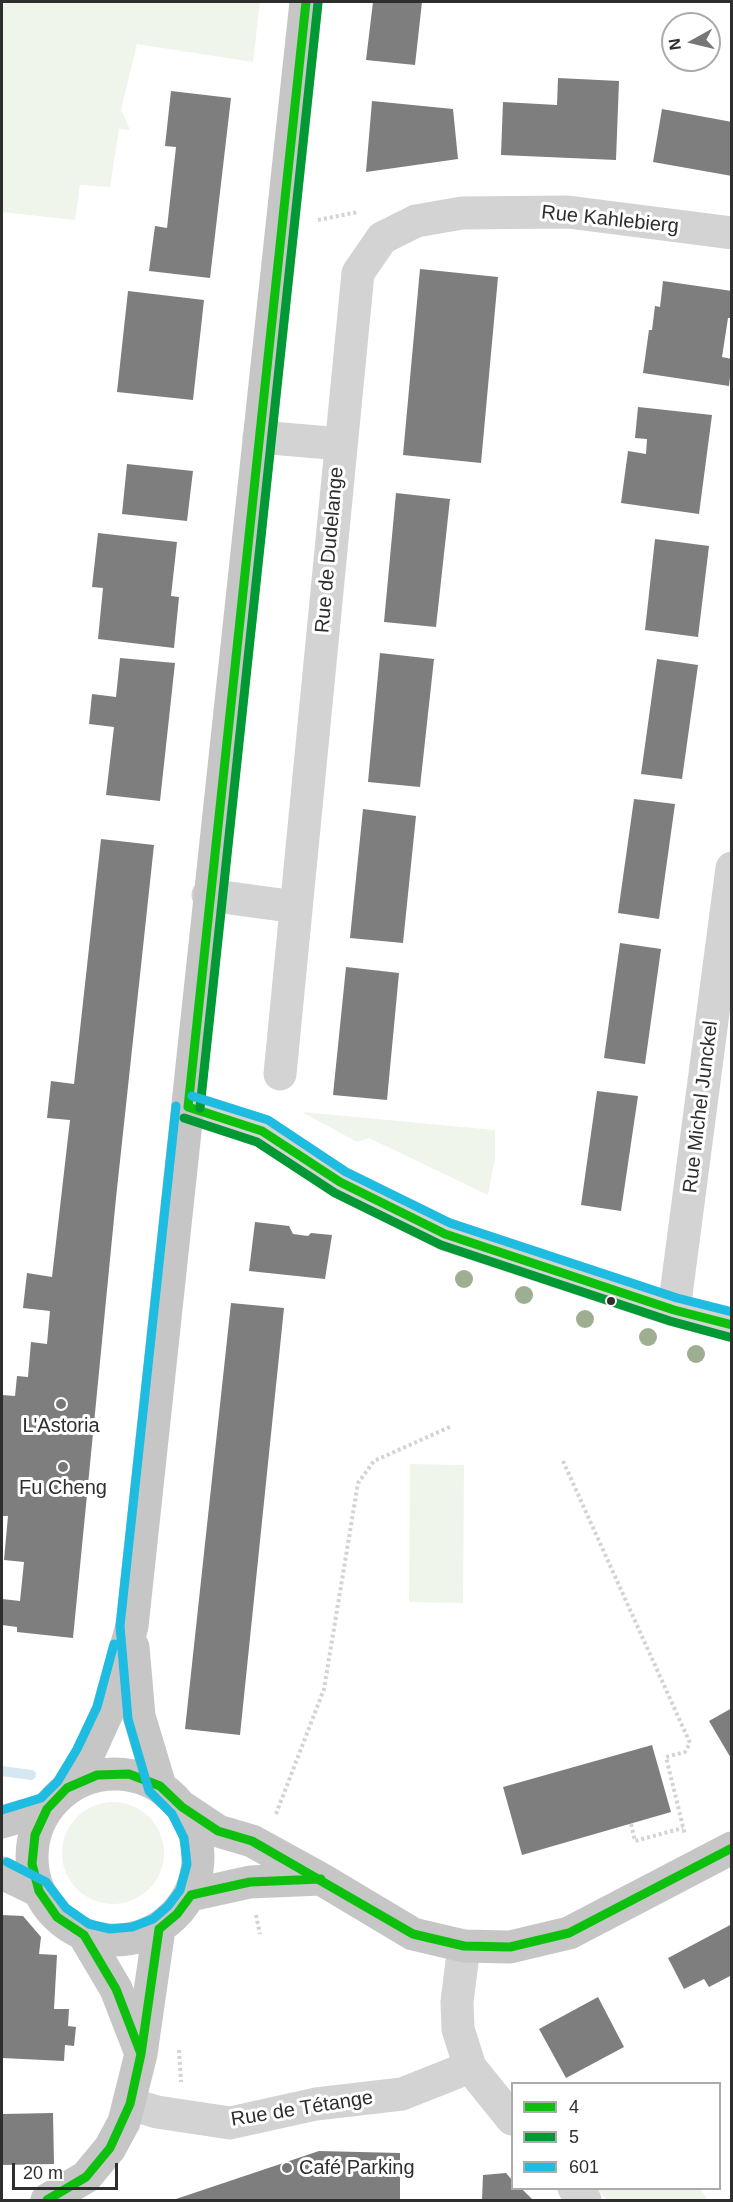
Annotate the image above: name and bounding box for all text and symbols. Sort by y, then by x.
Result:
north arrow [661,12,721,72]
text: N [665,37,684,51]
street label: Rue Kahlebierg [540,201,680,239]
street label: Rue de Dudelange [311,466,349,634]
street label: Rue Michel Junckel [679,1019,723,1195]
unlabelled marker [605,1295,617,1307]
marker: L'Astoria [54,1397,68,1411]
place label: L'Astoria [22,1414,100,1438]
marker: Fu Cheng [56,1460,70,1474]
place label: Fu Cheng [19,1476,107,1500]
legend [511,2082,721,2190]
street label: Rue de Tétange [229,2086,375,2132]
text: 4 [569,2097,579,2117]
text: 5 [569,2127,579,2147]
scale bar [15,2151,122,2189]
place label: Café Parking [299,2156,415,2180]
text: 601 [569,2157,599,2177]
marker: Café Parking [280,2161,294,2175]
text: 20 m [23,2163,63,2183]

